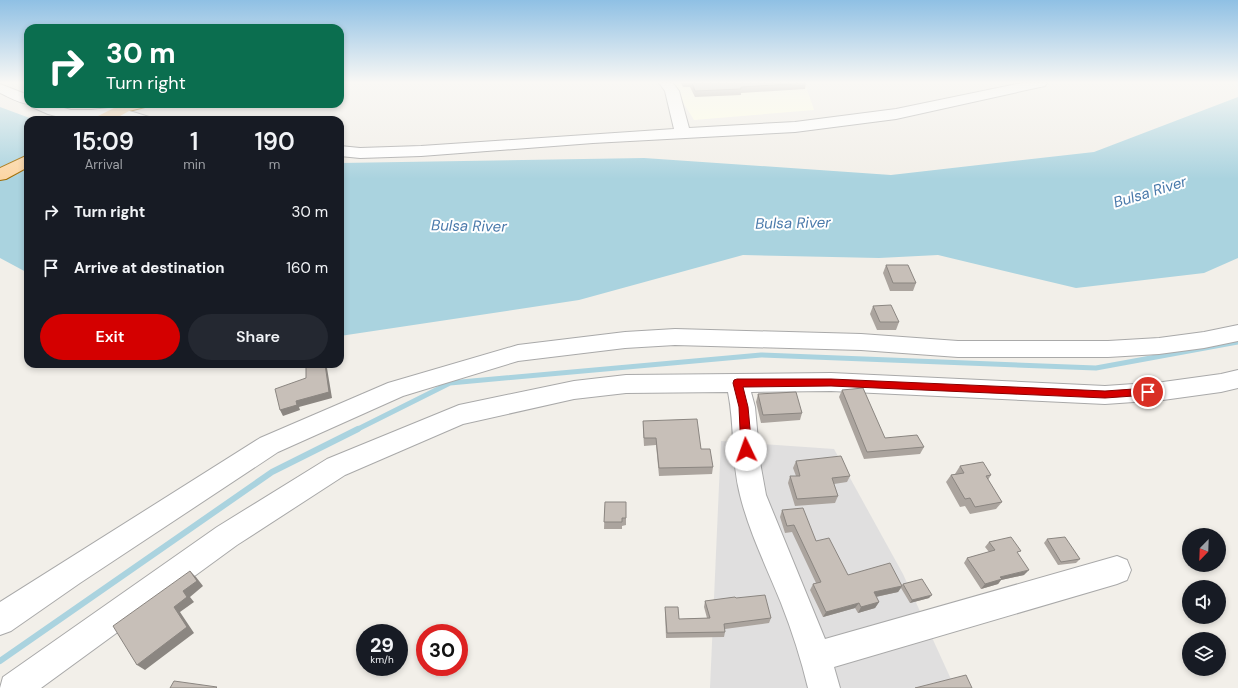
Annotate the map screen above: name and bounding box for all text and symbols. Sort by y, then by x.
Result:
text: 30 m [106,35,176,72]
icon: right [40,40,92,92]
text: Turn right [106,71,186,95]
text: 15:09 [73,126,134,157]
text: 1 [190,126,198,157]
text: 190 [255,126,295,157]
text: Arrival [85,156,123,173]
text: min [183,156,205,173]
text: m [269,156,280,173]
water label: Bulsa River [1111,171,1190,213]
icon: right [40,201,62,223]
text: Turn right [74,202,145,222]
text: 30 m [292,202,328,222]
water label: Bulsa River [755,212,831,234]
water label: Bulsa River [431,215,507,237]
icon: arrive [40,257,62,279]
text: Arrive at destination [74,258,225,278]
text: 160 m [286,258,328,278]
button: Exit [40,314,180,360]
button: Share [188,314,328,360]
pin [1131,375,1165,409]
icon: arrive [1137,381,1159,403]
position arrow [725,429,767,471]
north arrow [1182,528,1226,572]
map controls [1182,528,1226,676]
button: sound [1182,580,1226,624]
speed limit sign: 30 [416,624,468,676]
text: 29 [370,632,394,658]
button: layers [1182,632,1226,676]
text: km/h [370,653,394,666]

